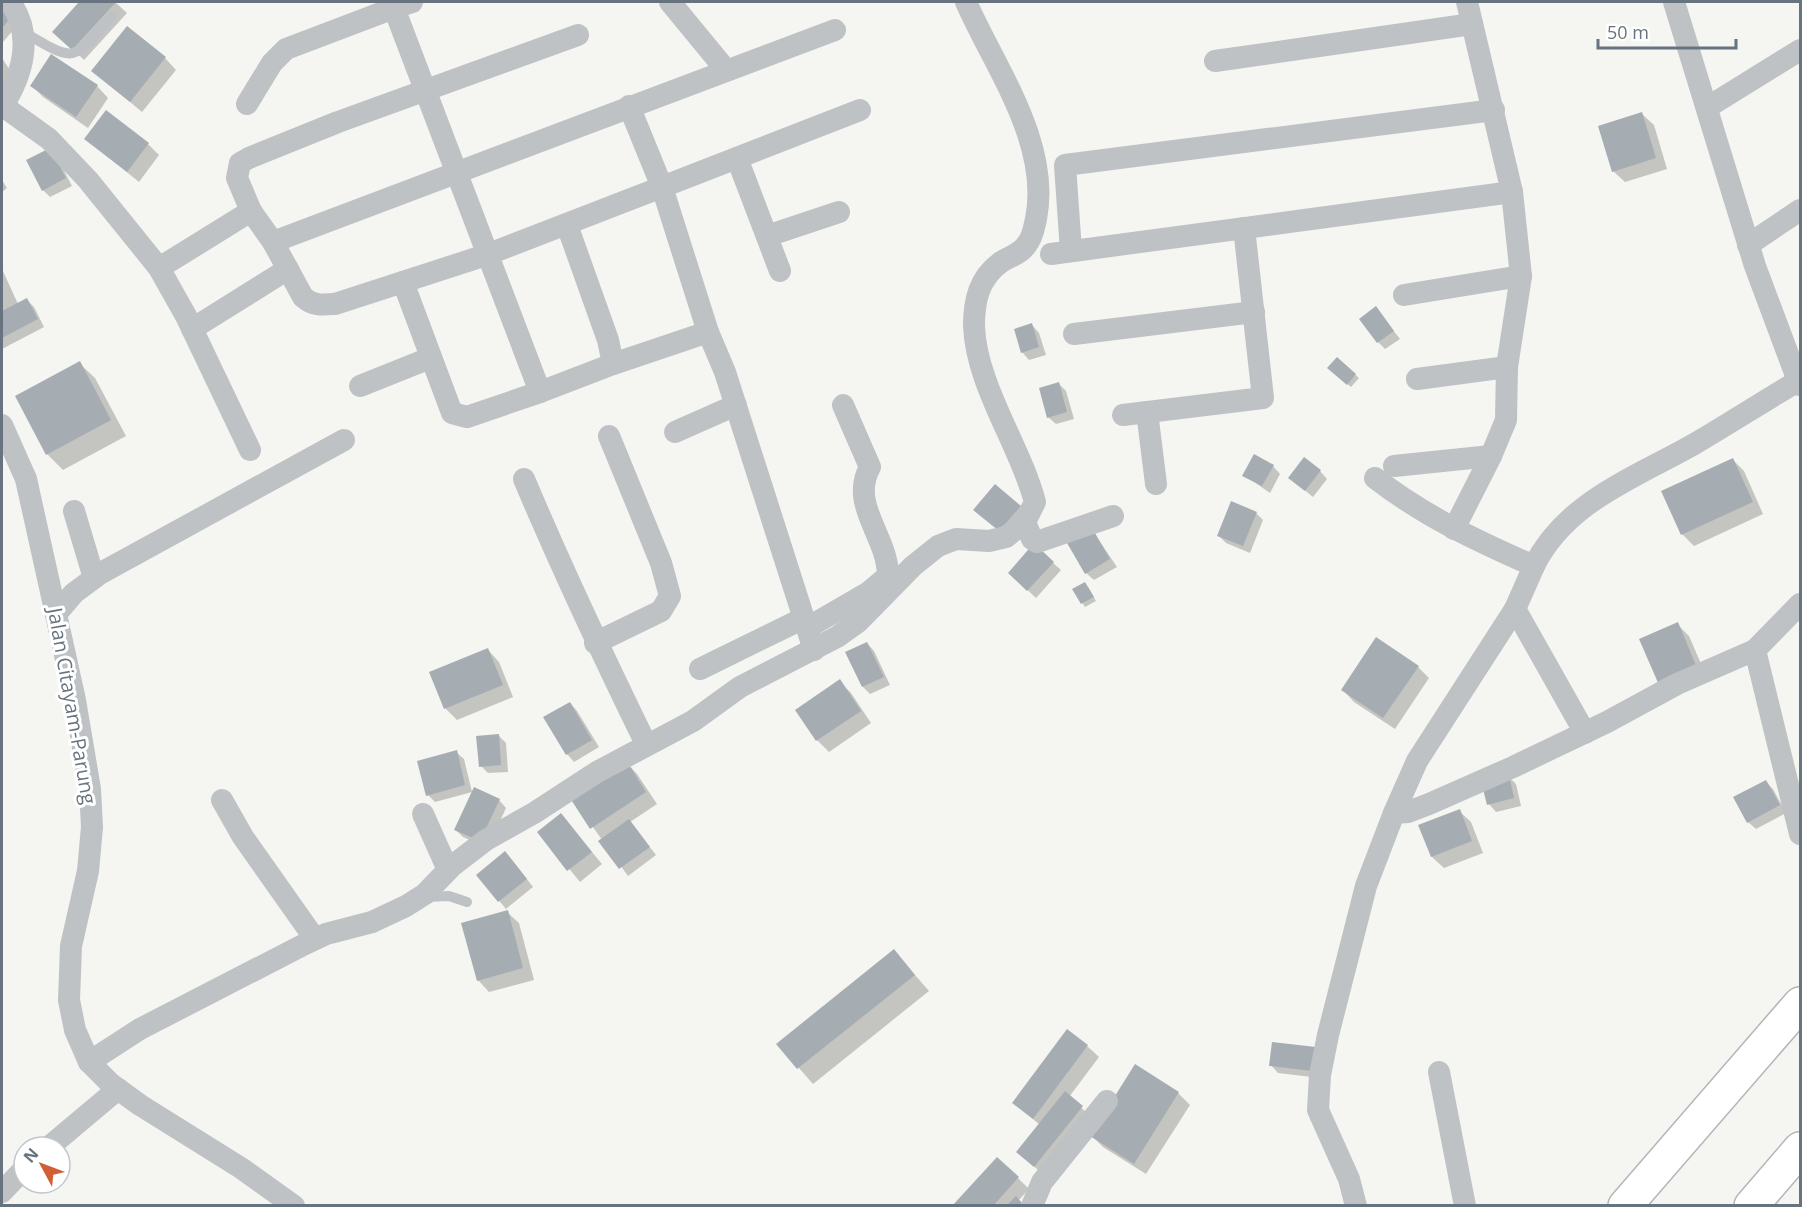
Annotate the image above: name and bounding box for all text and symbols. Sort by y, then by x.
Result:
scale bar [1598,12,1736,50]
text: 50 m [1607,20,1649,44]
street label: Jalan Citayam-Parung [42,604,103,806]
north arrow [12,1135,72,1195]
text: N [18,1143,43,1167]

